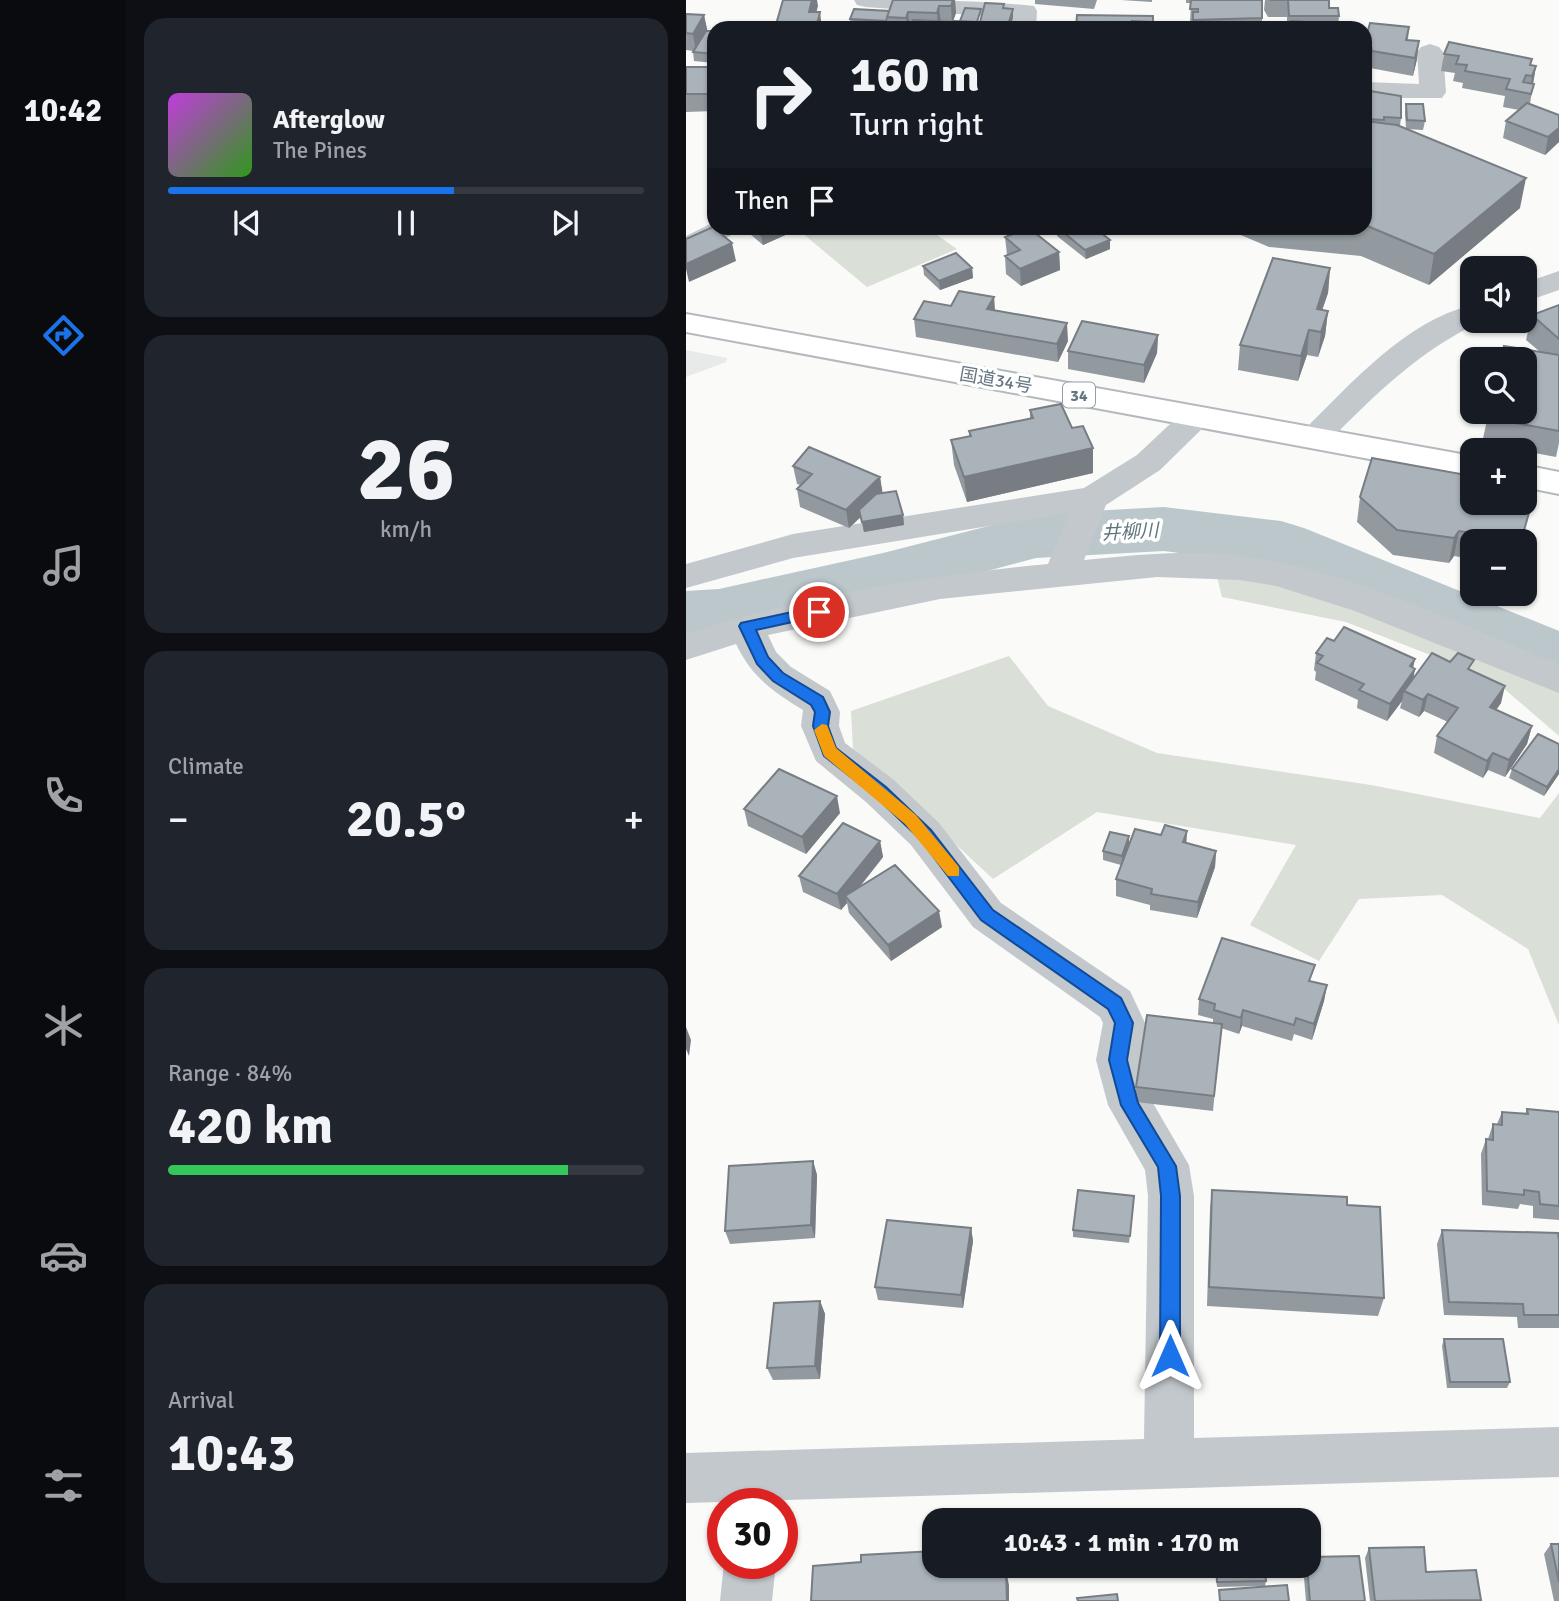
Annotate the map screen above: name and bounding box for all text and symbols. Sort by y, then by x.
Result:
text: 160 m [850,45,980,105]
icon: right [735,49,826,140]
text: 10:42 [24,91,102,130]
text: Afterglow [273,104,385,136]
text: Turn right [850,105,983,144]
text: The Pines [273,136,367,165]
icon: arrive [803,182,841,220]
text: Then [735,185,789,217]
icon: previous [228,204,266,242]
icon: pause [387,204,425,242]
icon: next [546,204,584,242]
map controls [1460,256,1537,606]
button: sound [1460,256,1537,333]
icon: directions [39,311,88,360]
button: search [1460,347,1537,424]
street label: 国道34号 [958,363,1034,397]
road number: 34 [1063,382,1095,408]
text: 26 [357,413,455,526]
button: + [1460,438,1537,515]
text: km/h [380,515,432,544]
water label: 井柳川 [1101,518,1161,545]
button: − [1460,529,1537,606]
icon: music [39,541,88,590]
pin [789,582,849,642]
icon: arrive [800,593,838,631]
text: Climate [168,752,244,781]
icon: phone [39,771,88,820]
text: 20.5° [346,787,466,851]
text: − [168,796,189,843]
text: + [623,796,644,843]
icon: climate [39,1001,88,1050]
text: Range · 84% [168,1059,292,1088]
text: 420 km [168,1094,333,1158]
icon: car [39,1231,88,1280]
position arrow [1133,1319,1207,1393]
text: Arrival [168,1386,234,1415]
text: 10:43 [168,1421,296,1485]
icon: filters [39,1461,88,1510]
speed limit sign: 30 [707,1488,798,1579]
text: 10:43 · 1 min · 170 m [1004,1527,1239,1559]

